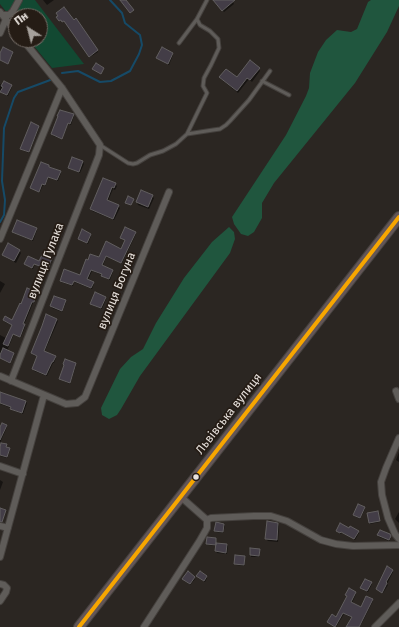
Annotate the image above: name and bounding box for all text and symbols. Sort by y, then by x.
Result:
north arrow [8,8,48,48]
text: Пн [12,9,31,28]
street label: вулиця Гулака [25,221,67,301]
street label: вулиця Богуна [95,250,139,332]
street label: Львівська вулиця [193,371,265,457]
unlabelled marker [191,472,201,482]

